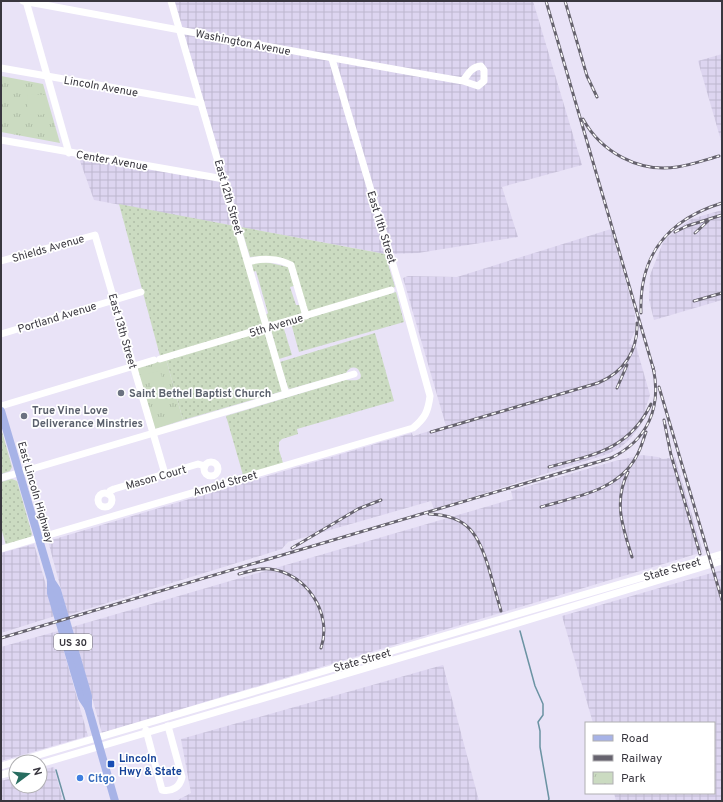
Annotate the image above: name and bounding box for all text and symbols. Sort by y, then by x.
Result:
street label: Washington Avenue [194,27,292,59]
street label: Lincoln Avenue [63,74,139,100]
street label: Center Avenue [75,148,149,174]
street label: East 12th Street [211,158,246,237]
street label: East 11th Street [363,189,399,265]
street label: Shields Avenue [10,232,86,266]
street label: East 13th Street [105,292,139,371]
street label: Portland Avenue [16,299,98,337]
street label: 5th Avenue [248,311,305,341]
place label: Saint Bethel Baptist Church [129,387,271,401]
marker: Saint Bethel Baptist Church [116,388,126,398]
place label: True Vine Love Deliverance Minstries [32,404,143,431]
marker: True Vine Love Deliverance Minstries [19,411,29,421]
street label: East Lincoln Highway [14,440,56,545]
street label: Mason Court [124,463,188,493]
street label: Arnold Street [192,468,259,500]
street label: State Street [642,555,703,585]
road number: US 30 [54,634,92,650]
street label: State Street [332,646,393,676]
legend [585,722,715,794]
text: Road [621,731,649,747]
text: Railway [621,751,662,767]
place label: Lincoln Hwy & State [119,752,182,779]
north arrow [8,754,48,794]
marker: Lincoln Hwy & State [106,759,116,769]
text: N [29,766,44,777]
text: Park [621,771,646,787]
place label: Citgo [88,772,115,786]
marker: Citgo [75,773,85,783]

